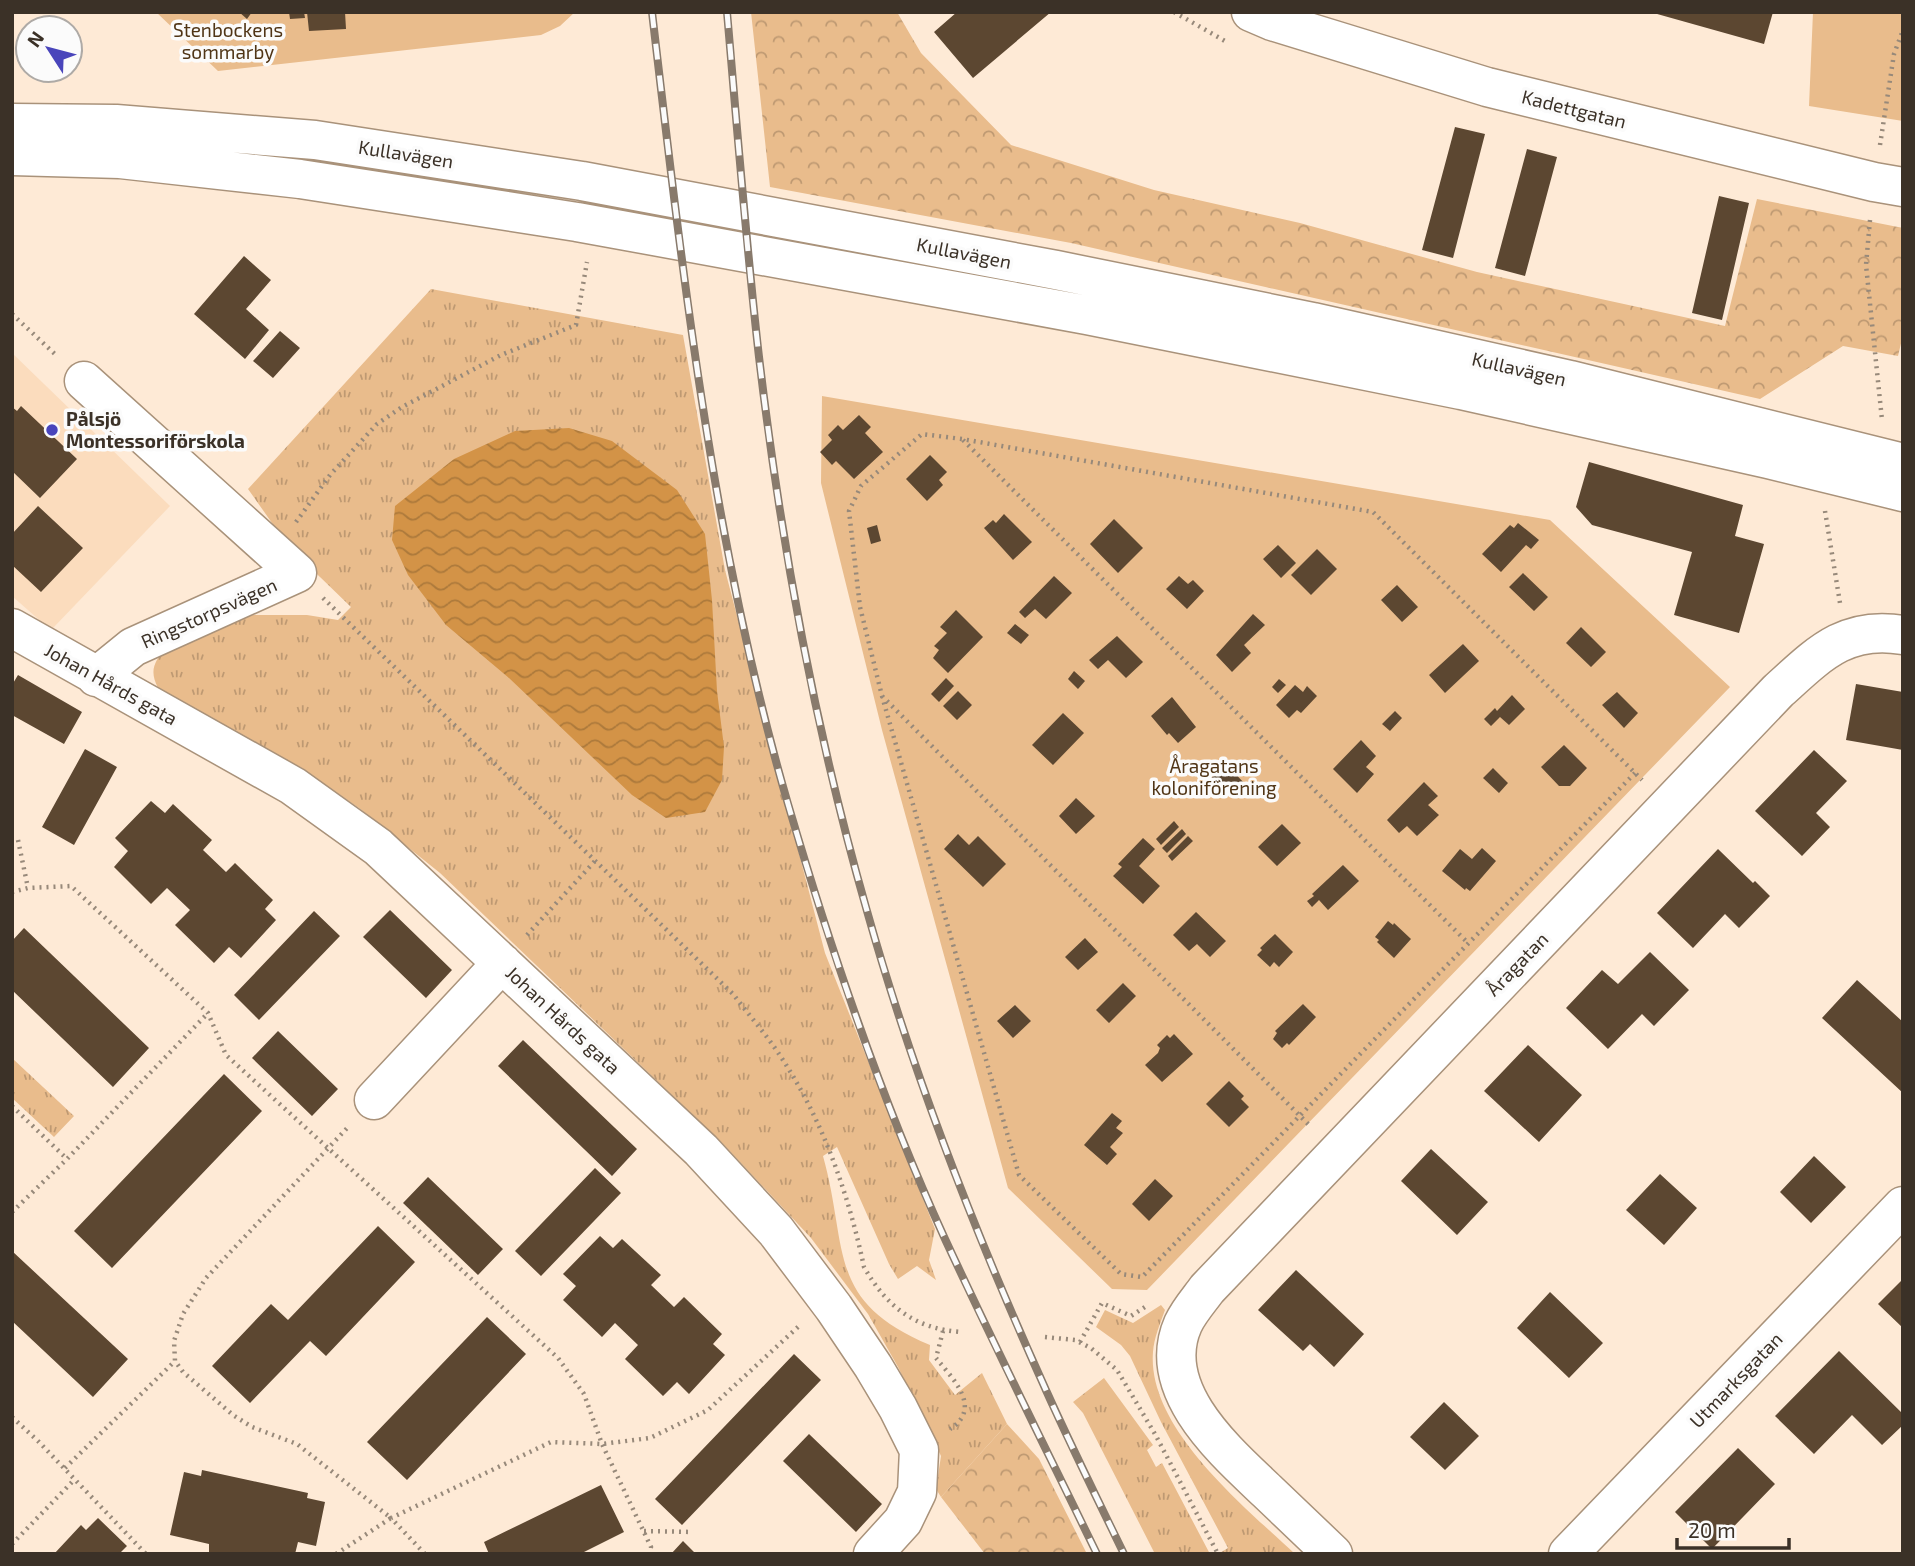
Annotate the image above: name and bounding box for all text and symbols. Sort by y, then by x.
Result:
north arrow [14,14,84,84]
park label: Stenbockens sommarby [173,18,283,63]
text: N [22,26,48,51]
street label: Kadettgatan [1519,84,1629,133]
street label: Kullavägen [357,135,455,172]
street label: Kullavägen [915,232,1013,273]
street label: Kullavägen [1470,347,1568,391]
place label: Pålsjö Montessoriförskola [66,407,245,452]
marker: Pålsjö Montessoriförskola [44,422,60,438]
street label: Ringstorpsvägen [137,572,280,653]
street label: Johan Hårds gata [41,638,182,729]
park label: Åragatans koloniförening [1151,754,1277,799]
street label: Åragatan [1481,927,1553,1000]
street label: Johan Hårds gata [501,961,625,1078]
street label: Utmarksgatan [1684,1327,1787,1432]
scale bar [1677,1506,1789,1550]
text: 20 m [1688,1517,1736,1542]

